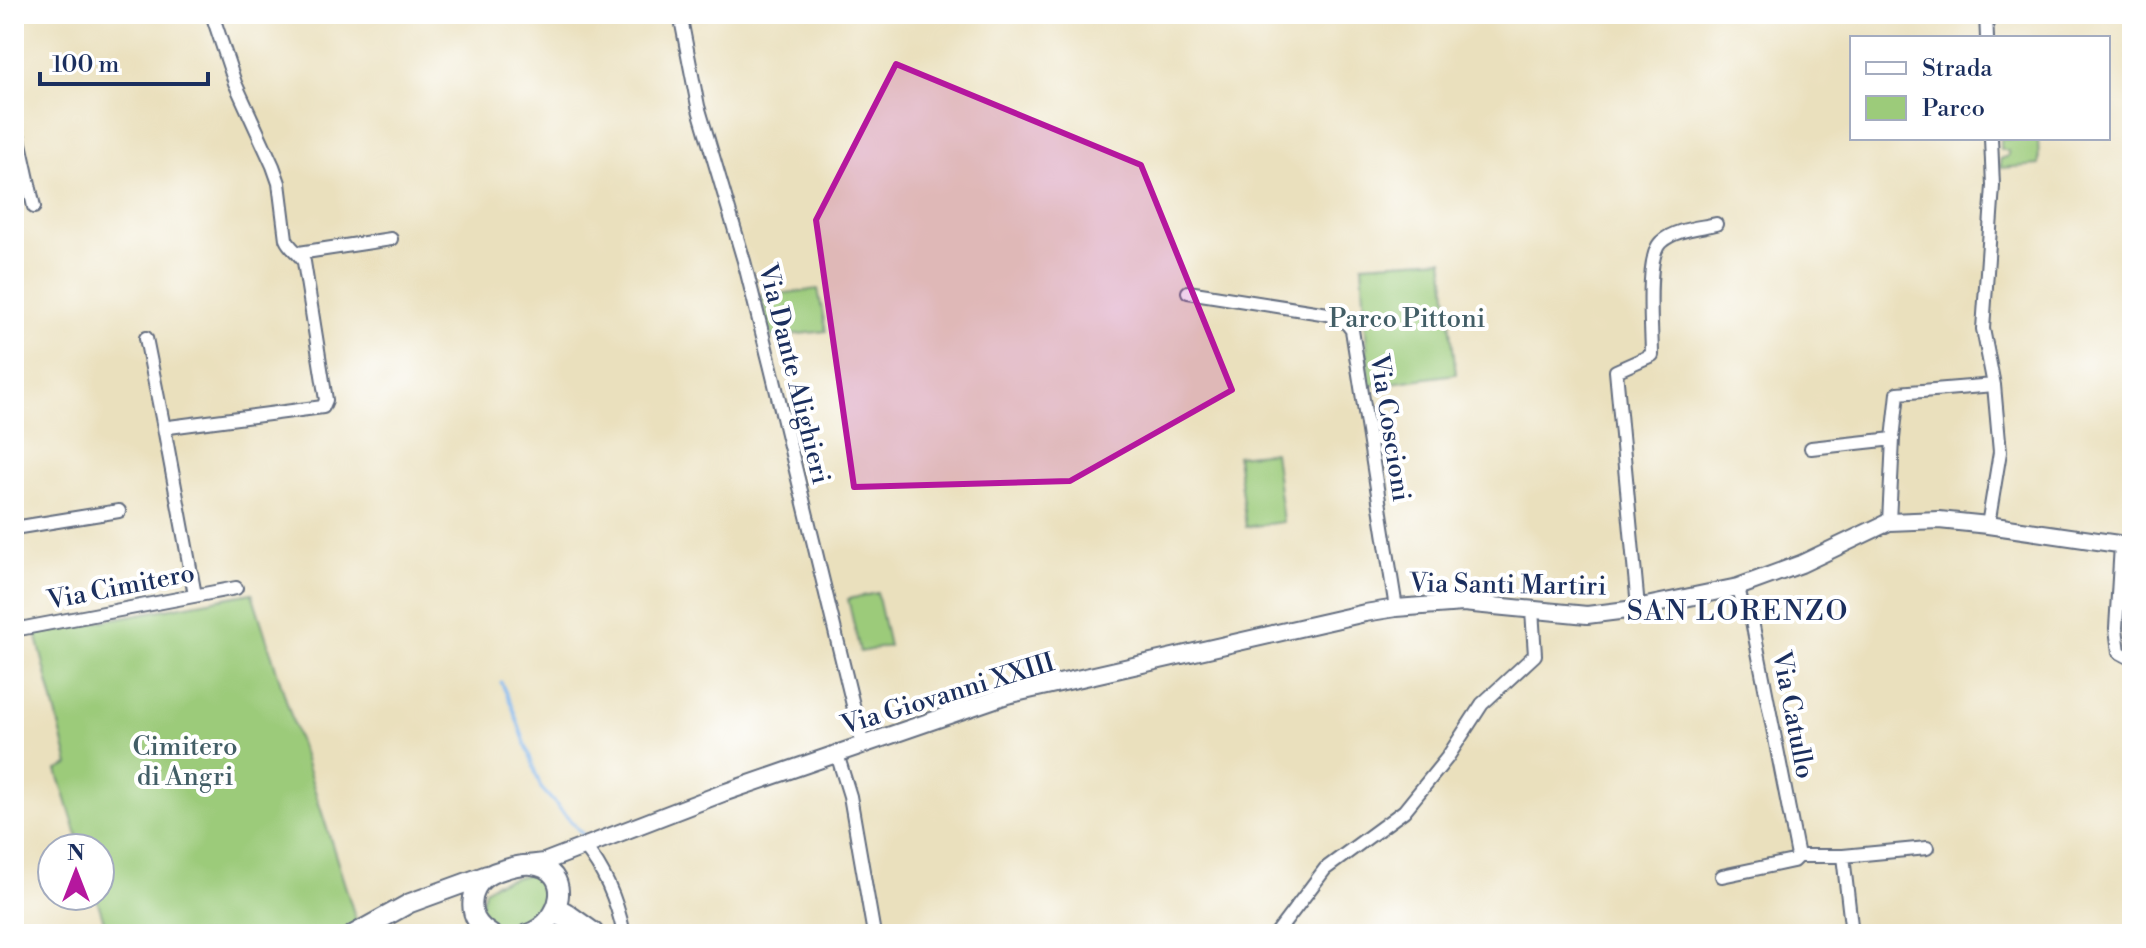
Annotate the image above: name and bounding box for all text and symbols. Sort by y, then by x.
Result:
scale bar [40,36,208,86]
legend [1850,36,2110,140]
text: 100 m [52,50,119,80]
text: Strada [1922,54,1993,84]
text: Parco [1922,94,1985,124]
street label: Via Dante Alighieri [751,260,837,487]
park label: Parco Pittoni [1329,303,1485,335]
street label: Via Coscioni [1362,351,1417,504]
street label: Via Cimitero [44,557,197,617]
street label: Via Santi Martiri [1408,567,1607,603]
district label: SAN LORENZO [1627,594,1849,629]
street label: Via Giovanni XXIII [836,646,1059,742]
street label: Via Catullo [1765,648,1821,781]
park label: Cimitero di Angri [132,731,238,793]
north arrow [36,832,116,912]
text: N [67,840,85,867]

